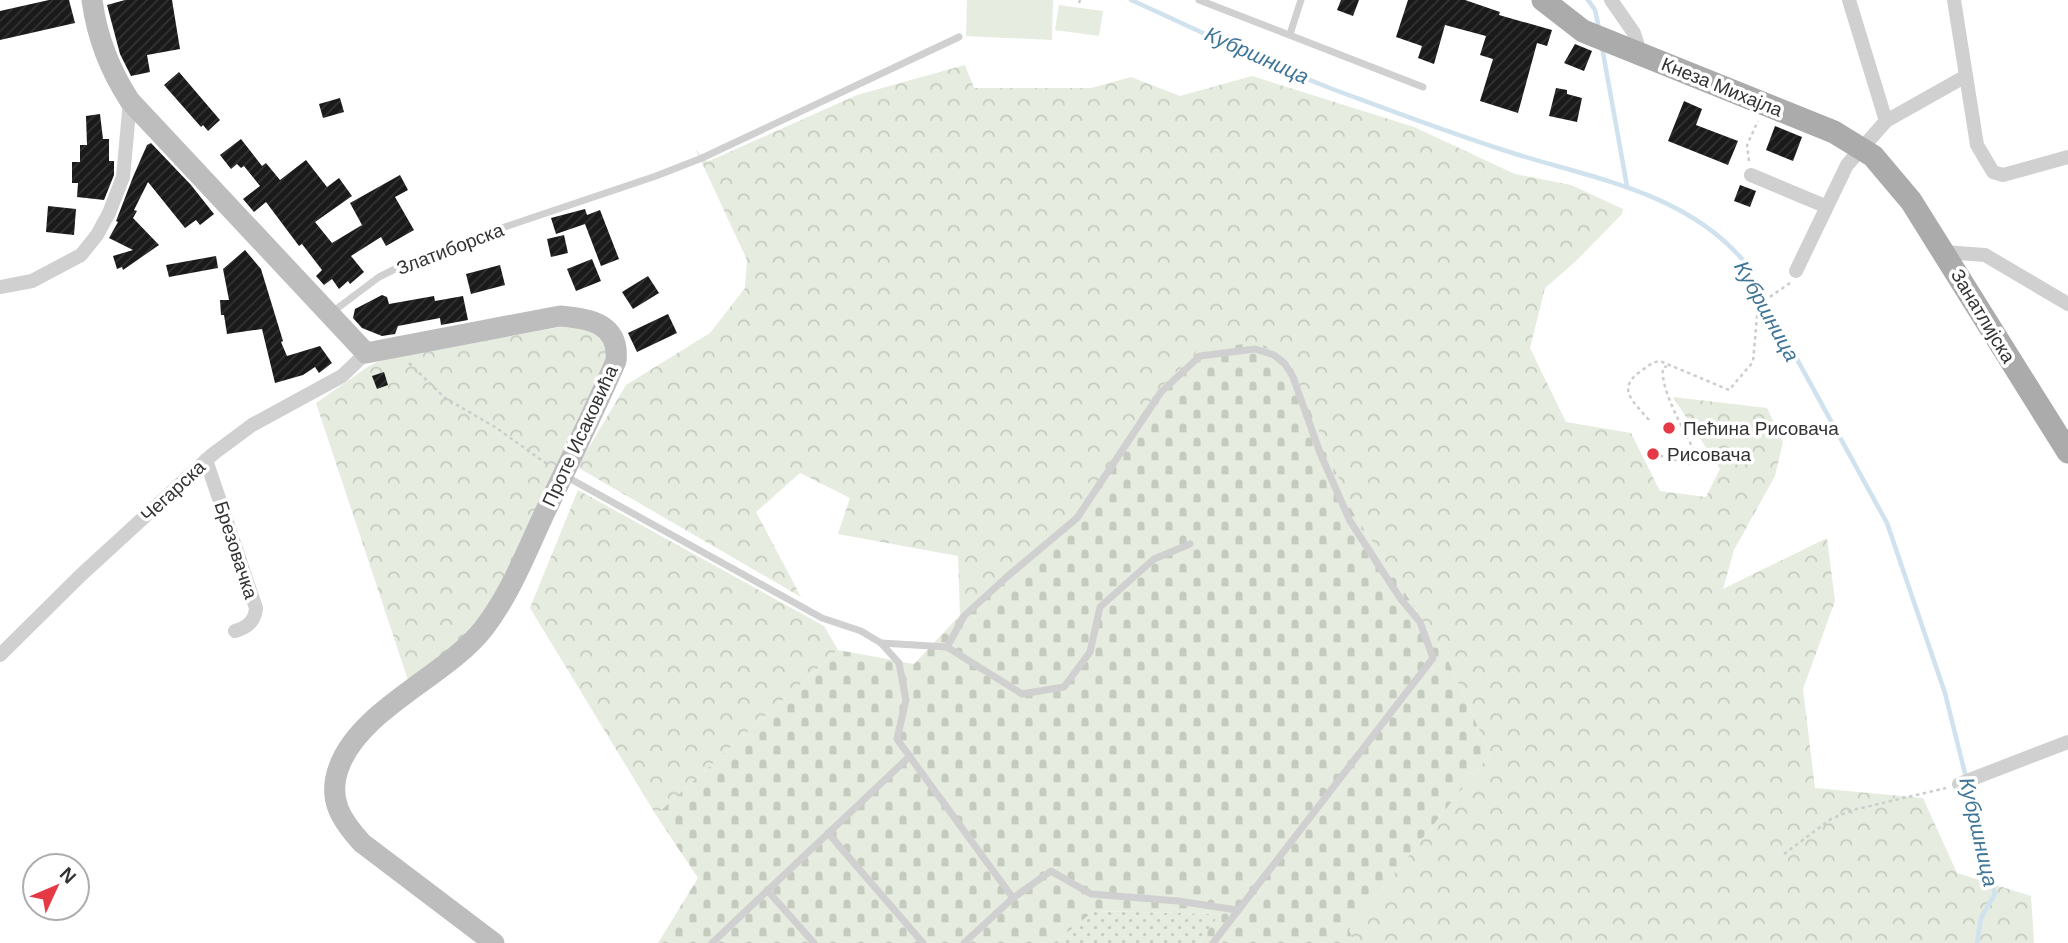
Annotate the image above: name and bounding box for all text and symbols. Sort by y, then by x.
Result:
water label: Кубршница [1202,22,1312,88]
street label: Кнеза Михајла [1659,53,1786,121]
street label: Златиборска [394,219,507,279]
water label: Кубршница [1730,257,1804,365]
street label: Занатлијска [1947,265,2019,367]
street label: Проте Исаковића [538,362,622,510]
place label: Пећина Рисовача [1683,418,1839,439]
marker: Пећина Рисовача [1661,420,1677,436]
place label: Рисовача [1667,444,1751,465]
marker: Рисовача [1645,446,1661,462]
street label: Чегарска [137,456,210,526]
street label: Брезовачка [210,498,262,602]
water label: Кубршница [1955,775,2003,889]
north arrow [21,852,91,922]
text: N [56,863,80,888]

